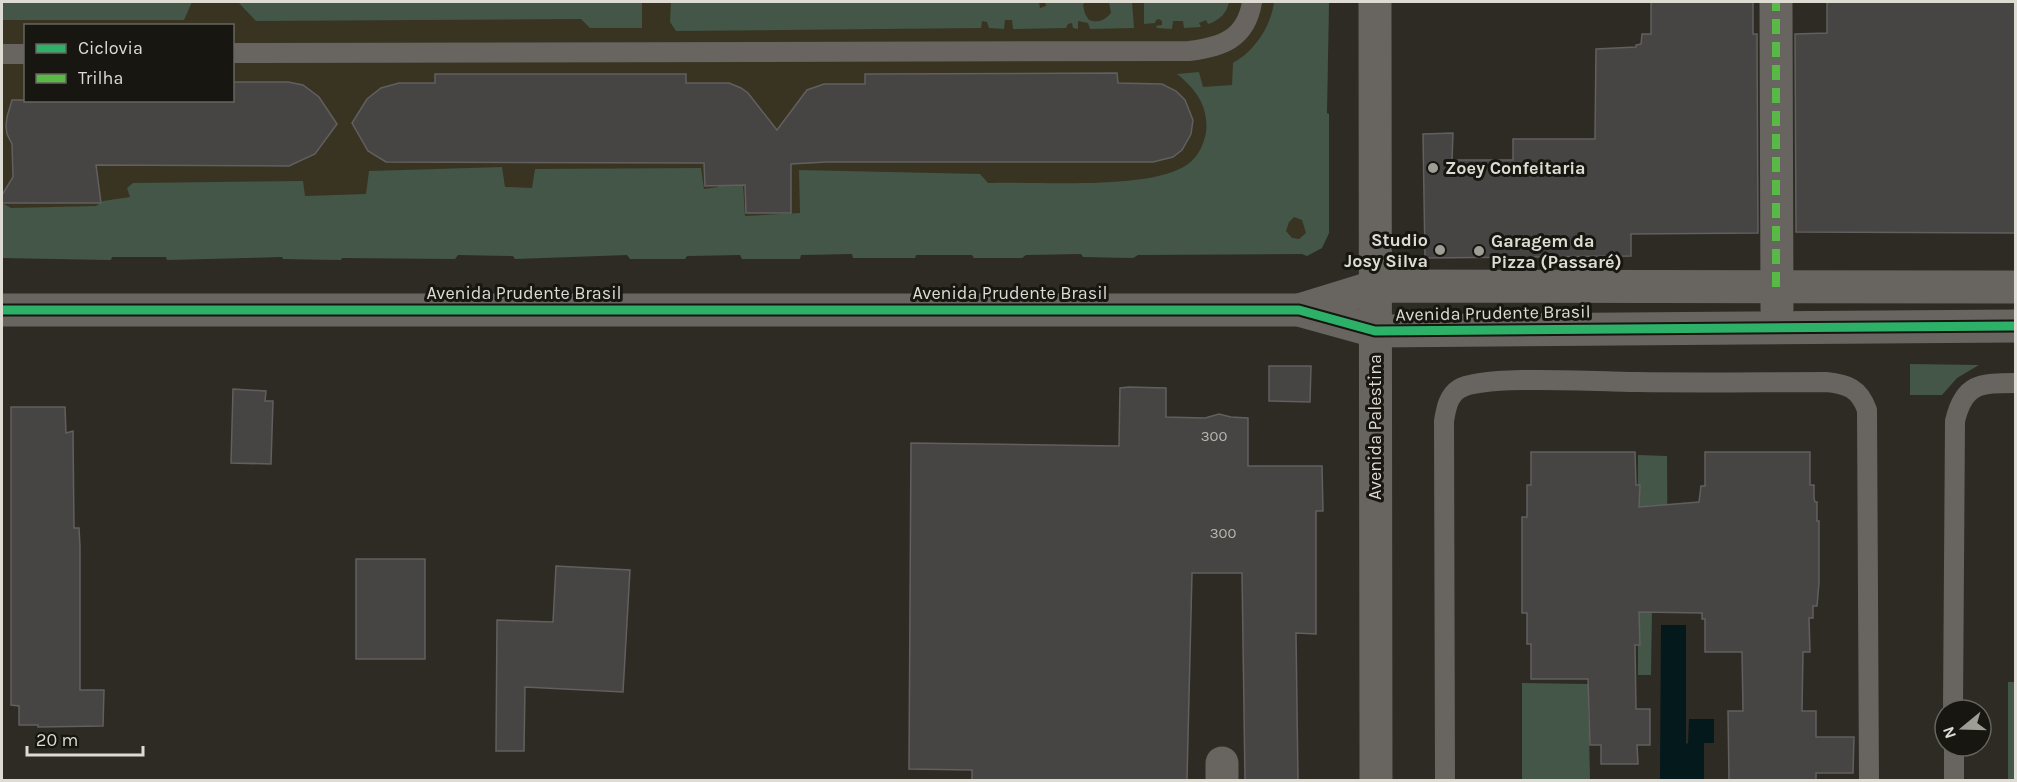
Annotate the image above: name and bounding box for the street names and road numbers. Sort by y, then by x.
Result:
street label: Avenida Prudente Brasil [426,282,622,304]
street label: Avenida Prudente Brasil [912,282,1108,304]
street label: Avenida Prudente Brasil [1395,300,1591,326]
street label: Avenida Palestina [1364,354,1386,500]

